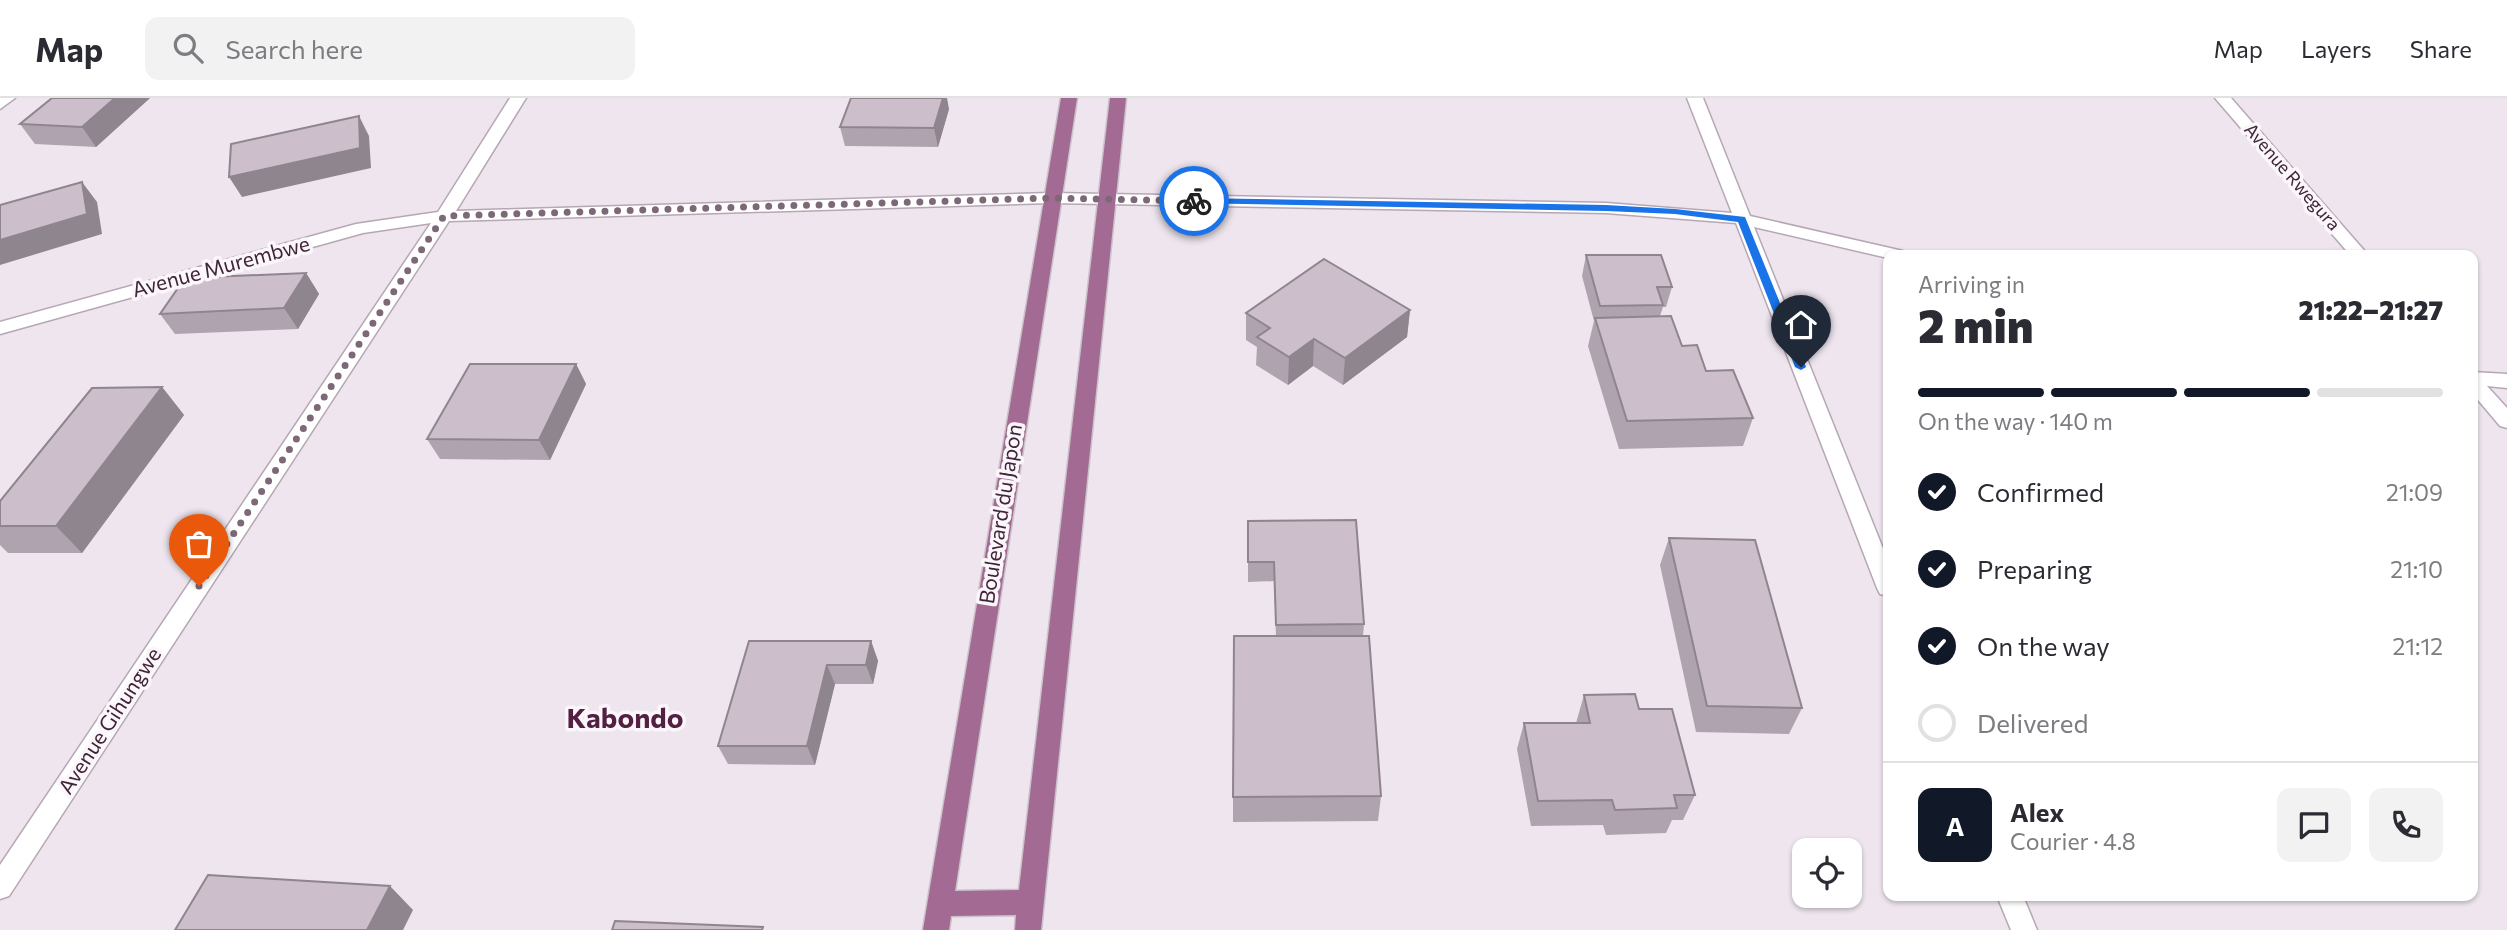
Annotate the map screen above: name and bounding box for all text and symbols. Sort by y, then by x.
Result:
search box [145,17,635,80]
text: Map [35,28,103,69]
icon: search [169,29,207,67]
text: Search here [225,33,363,64]
text: Map [2214,34,2263,63]
text: Layers [2301,34,2372,63]
text: Share [2410,34,2472,63]
street label: Avenue Rwegura [2240,118,2345,235]
courier [1159,166,1229,236]
icon: bike [1175,182,1213,220]
street label: Avenue Murembwe [129,230,312,301]
text: Arriving in [1918,270,2025,298]
text: 21:22–21:27 [2298,294,2443,325]
pin [1771,295,1831,367]
text: 2 min [1918,296,2034,352]
icon: home [1782,306,1820,344]
text: On the way · 140 m [1918,407,2113,435]
street label: Boulevard du Japon [973,422,1026,605]
icon: check [1918,473,1956,511]
text: Confirmed [1977,476,2104,507]
text: 21:09 [2386,478,2443,506]
pin [169,514,229,586]
icon: bag [180,525,218,563]
icon: check [1918,550,1956,588]
text: Preparing [1977,553,2092,584]
text: 21:10 [2390,555,2443,583]
icon: check [1918,627,1956,665]
text: On the way [1977,630,2110,661]
text: 21:12 [2392,632,2443,660]
street label: Avenue Gihungwe [52,642,165,798]
district label: Kabondo [567,700,683,734]
text: Delivered [1977,707,2088,738]
button: chat [2277,788,2351,862]
button: phone [2369,788,2443,862]
text: Alex [2010,796,2064,827]
text: A [1946,810,1964,841]
text: Courier · 4.8 [2010,827,2136,855]
map controls [1792,838,1862,908]
button: locate [1792,838,1862,908]

